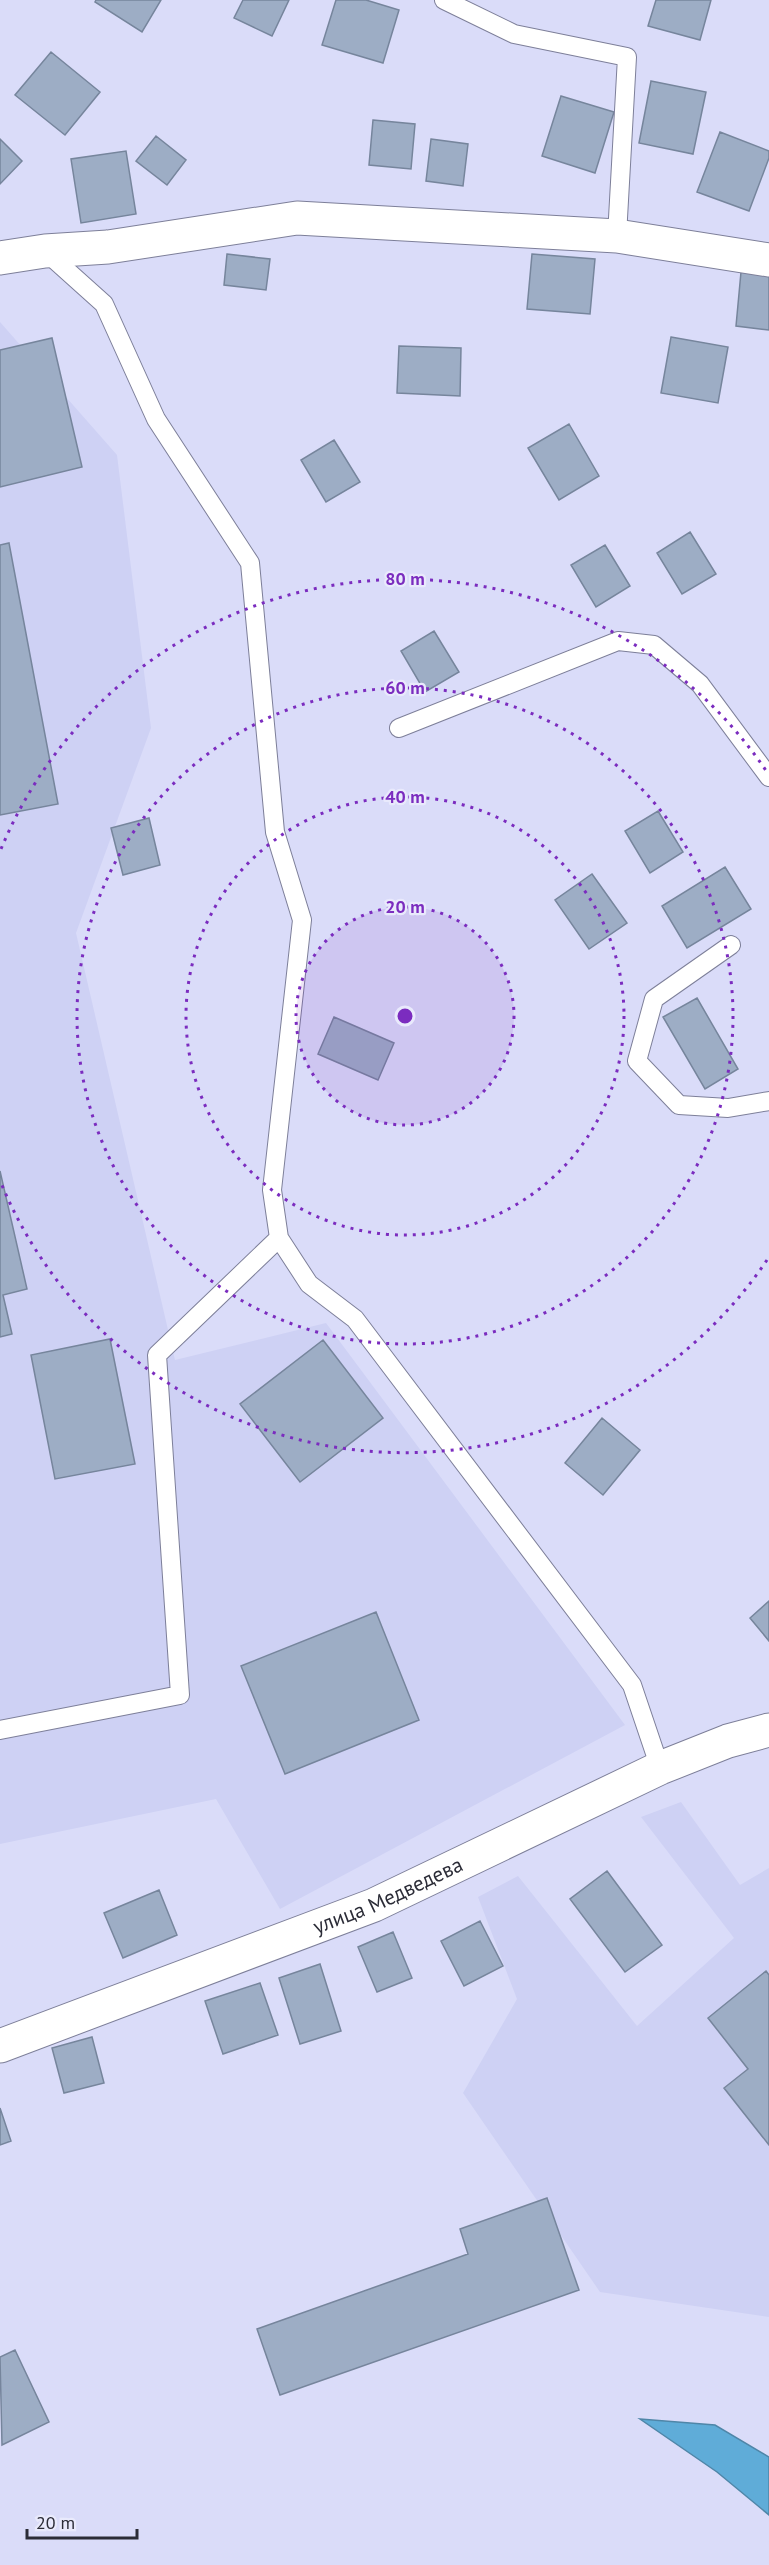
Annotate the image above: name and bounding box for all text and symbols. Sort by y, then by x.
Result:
text: 80 m [385,567,425,590]
text: 60 m [385,676,425,699]
text: 40 m [385,785,425,808]
text: 20 m [385,895,425,918]
centre of rings [395,1006,415,1026]
street label: улица Медведева [309,1851,467,1940]
scale bar [27,2502,136,2540]
text: 20 m [36,2511,75,2534]

